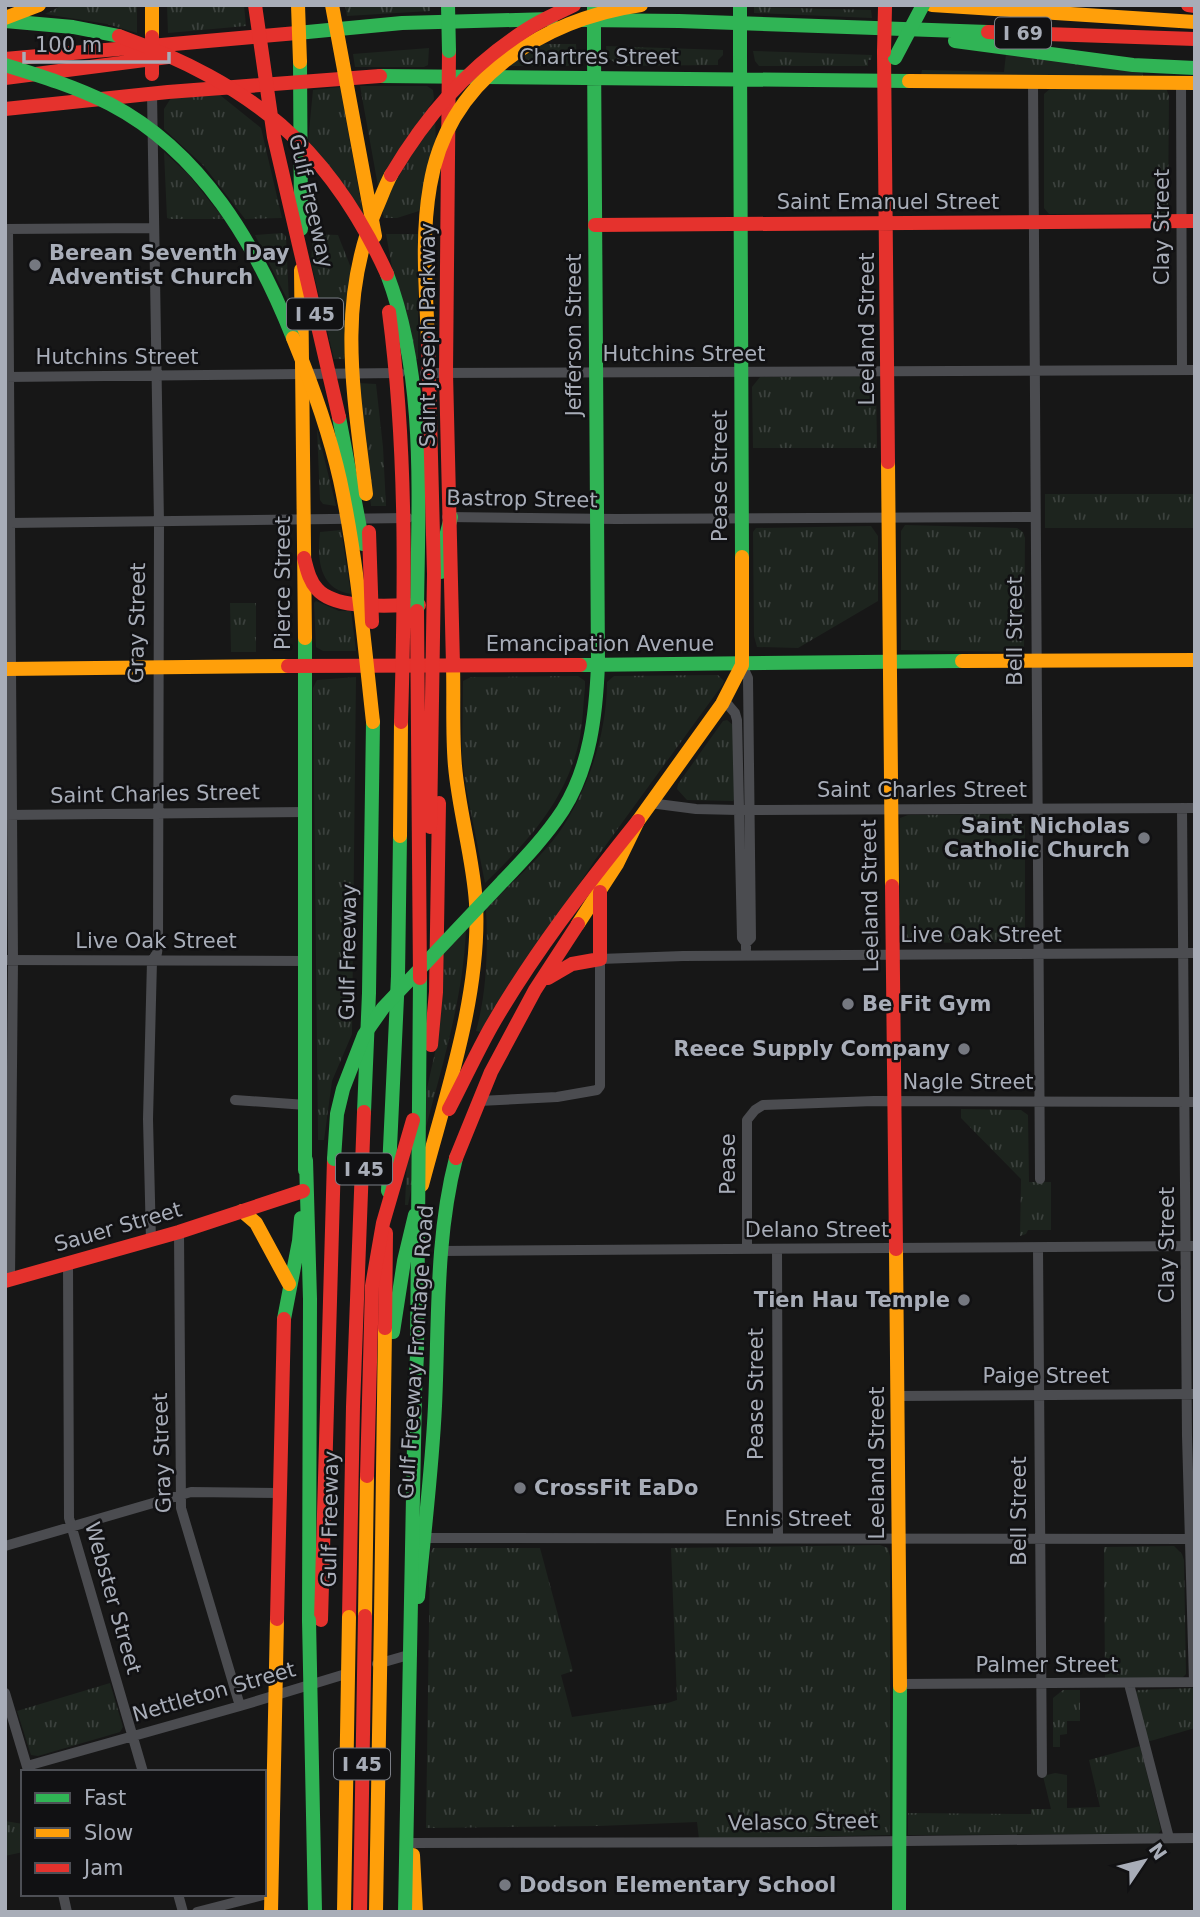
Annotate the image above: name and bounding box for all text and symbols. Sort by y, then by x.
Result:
road number: I 69 [995,18,1051,48]
scale bar [24,21,170,65]
text: 100 m [35,33,102,57]
street label: Chartres Street [519,45,679,69]
street label: Gulf Freeway [284,132,338,270]
street label: Clay Street [1150,169,1174,285]
street label: Saint Emanuel Street [777,190,999,214]
street label: Saint Joseph Parkway [416,223,440,447]
place label: Berean Seventh Day Adventist Church [49,241,290,289]
street label: Leeland Street [855,253,879,406]
street label: Jefferson Street [562,254,586,418]
marker: Berean Seventh Day Adventist Church [27,257,43,273]
road number: I 45 [287,298,343,330]
street label: Hutchins Street [603,342,765,366]
street label: Hutchins Street [36,345,198,369]
street label: Pease Street [708,410,732,542]
street label: Bastrop Street [446,486,598,512]
street label: Pierce Street [271,516,295,650]
street label: Gray Street [124,562,150,684]
street label: Bell Street [1003,576,1027,686]
street label: Emancipation Avenue [486,632,714,656]
street label: Saint Charles Street [817,778,1027,802]
street label: Saint Charles Street [50,780,260,808]
place label: Saint Nicholas Catholic Church [944,814,1130,862]
street label: Leeland Street [857,819,883,973]
marker: Saint Nicholas Catholic Church [1136,830,1152,846]
street label: Gulf Freeway [335,884,361,1020]
street label: Live Oak Street [900,923,1062,947]
street label: Live Oak Street [75,929,237,953]
place label: Be Fit Gym [862,992,991,1016]
marker: Be Fit Gym [840,996,856,1012]
place label: Reece Supply Company [673,1037,950,1061]
marker: Reece Supply Company [956,1041,972,1057]
street label: Nagle Street [902,1070,1034,1094]
street label: Pease [716,1133,740,1195]
road number: I 45 [336,1154,392,1184]
street label: Clay Street [1155,1187,1179,1303]
street label: Sauer Street [51,1197,185,1257]
street label: Gulf Freeway Frontage Road [394,1204,438,1500]
street label: Delano Street [745,1218,889,1242]
place label: Tien Hau Temple [754,1288,950,1312]
marker: Tien Hau Temple [956,1292,972,1308]
street label: Pease Street [744,1328,768,1460]
street label: Paige Street [982,1364,1110,1388]
street label: Leeland Street [865,1387,889,1540]
street label: Gray Street [148,1392,176,1514]
street label: Gulf Freeway [317,1451,343,1587]
street label: Bell Street [1007,1456,1031,1566]
place label: CrossFit EaDo [534,1476,698,1500]
marker: CrossFit EaDo [512,1480,528,1496]
street label: Ennis Street [724,1507,852,1531]
street label: Webster Street [80,1519,146,1677]
street label: Palmer Street [976,1653,1118,1677]
street label: Nettleton Street [130,1657,298,1727]
road number: I 45 [334,1748,390,1780]
legend [21,1770,266,1896]
text: Fast [84,1786,126,1810]
street label: Velasco Street [728,1809,878,1835]
text: Slow [84,1821,133,1845]
north arrow [1109,1826,1179,1896]
text: N [1144,1838,1171,1864]
text: Jam [82,1856,124,1880]
place label: Dodson Elementary School [519,1873,836,1897]
marker: Dodson Elementary School [497,1877,513,1893]

